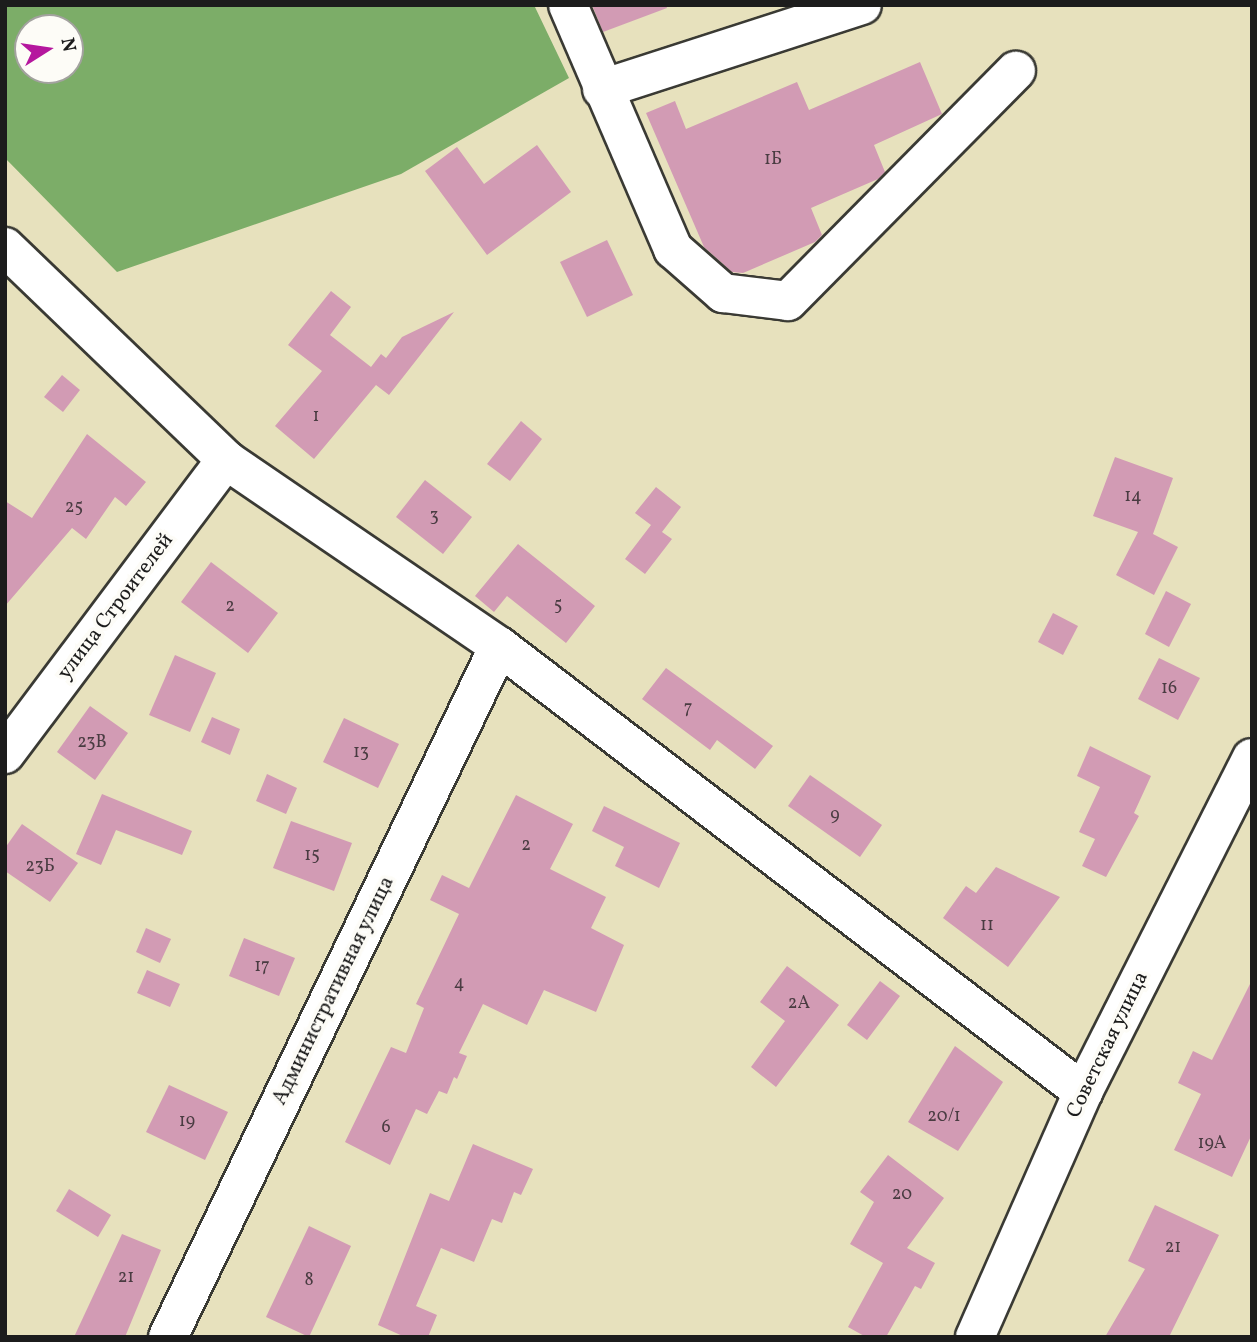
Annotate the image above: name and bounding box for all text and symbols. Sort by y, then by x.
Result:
north arrow [14,14,84,84]
text: N [53,36,82,54]
house number: 1Б [764,149,782,171]
house number: 1 [313,406,319,428]
house number: 14 [1124,486,1142,508]
house number: 25 [65,497,83,519]
house number: 3 [429,506,439,528]
street label: улица Строителей [53,529,179,685]
house number: 5 [554,595,562,617]
house number: 2 [225,596,235,618]
house number: 16 [1161,678,1177,700]
house number: 7 [684,698,692,720]
house number: 23В [77,732,107,754]
house number: 13 [353,742,369,764]
house number: 9 [830,805,840,827]
house number: 2 [521,835,531,857]
house number: 15 [304,845,320,867]
house number: 23Б [25,856,55,878]
street label: Административная улица [267,872,401,1110]
house number: 11 [980,915,994,937]
house number: 17 [254,956,270,978]
street label: Советская улица [1061,967,1155,1123]
house number: 4 [454,973,464,995]
house number: 2А [788,993,810,1015]
house number: 20/1 [927,1106,961,1128]
house number: 19 [179,1111,195,1133]
house number: 6 [381,1117,391,1139]
house number: 19А [1198,1133,1226,1155]
house number: 20 [892,1184,912,1206]
house number: 21 [1165,1237,1181,1259]
house number: 21 [118,1267,134,1289]
house number: 8 [304,1270,314,1292]

